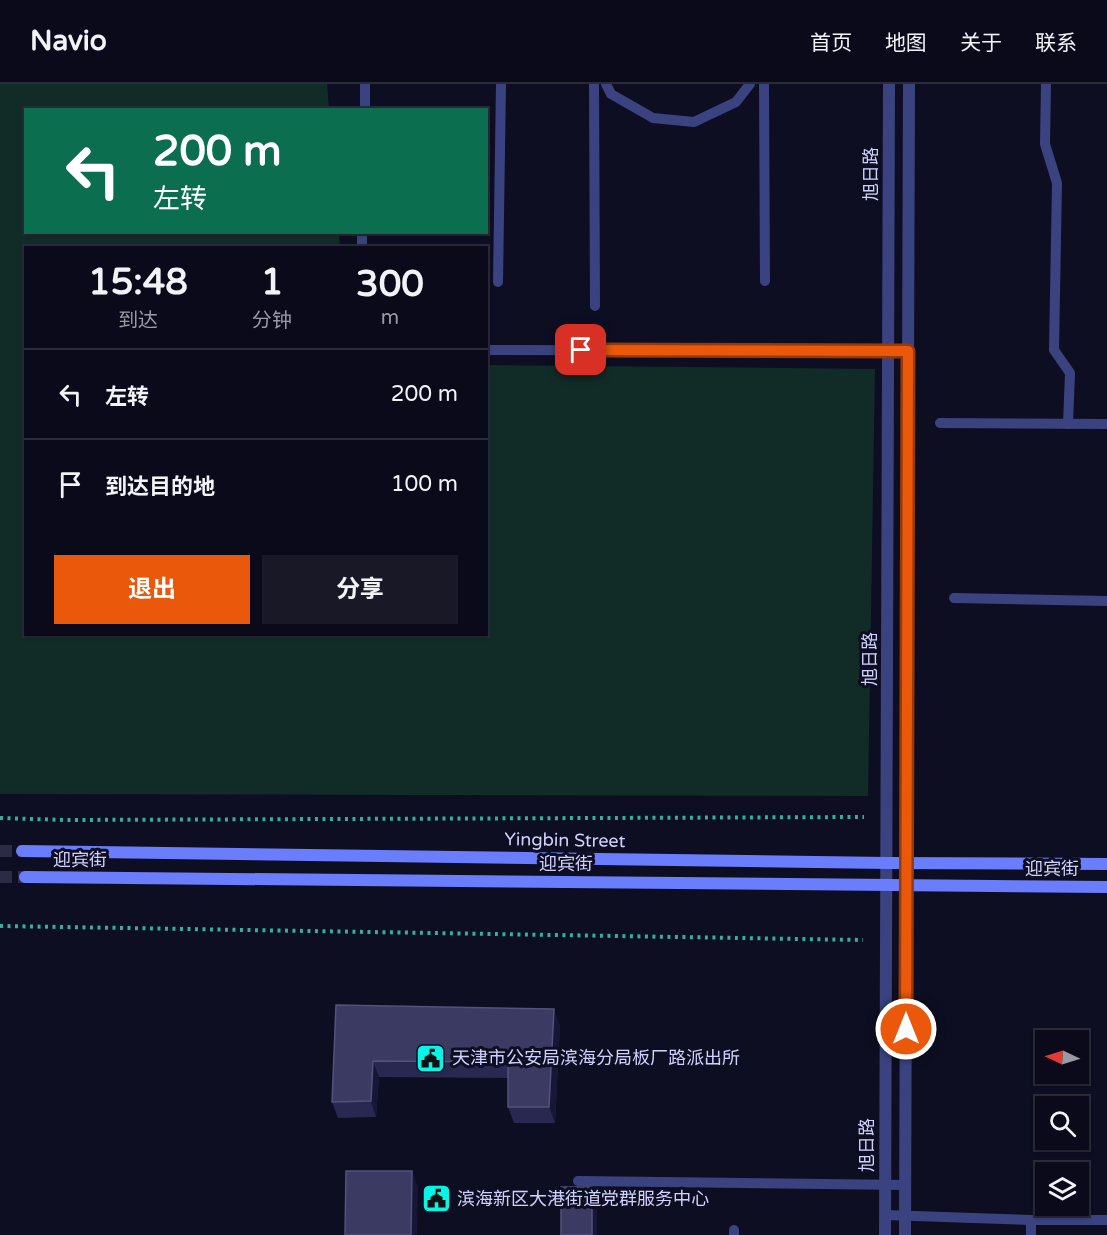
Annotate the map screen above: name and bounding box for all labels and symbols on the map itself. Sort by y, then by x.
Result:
street label: 旭日路 [860,147,882,201]
pin [555,324,606,375]
street label: 旭日路 [859,632,881,686]
street label: Yingbin Street [504,828,626,852]
street label: 迎宾街 [53,849,107,871]
street label: 迎宾街 [539,853,593,875]
street label: 迎宾街 [1025,858,1079,880]
position arrow [874,997,938,1061]
north arrow [1035,1030,1089,1084]
public building icon: 天津市公安局滨海分局板厂路派出所 [415,1042,447,1074]
place label: 天津市公安局滨海分局板厂路派出所 [452,1047,740,1069]
street label: 旭日路 [856,1118,878,1172]
public building icon: 滨海新区大港街道党群服务中心 [420,1183,452,1215]
place label: 滨海新区大港街道党群服务中心 [457,1188,709,1210]

